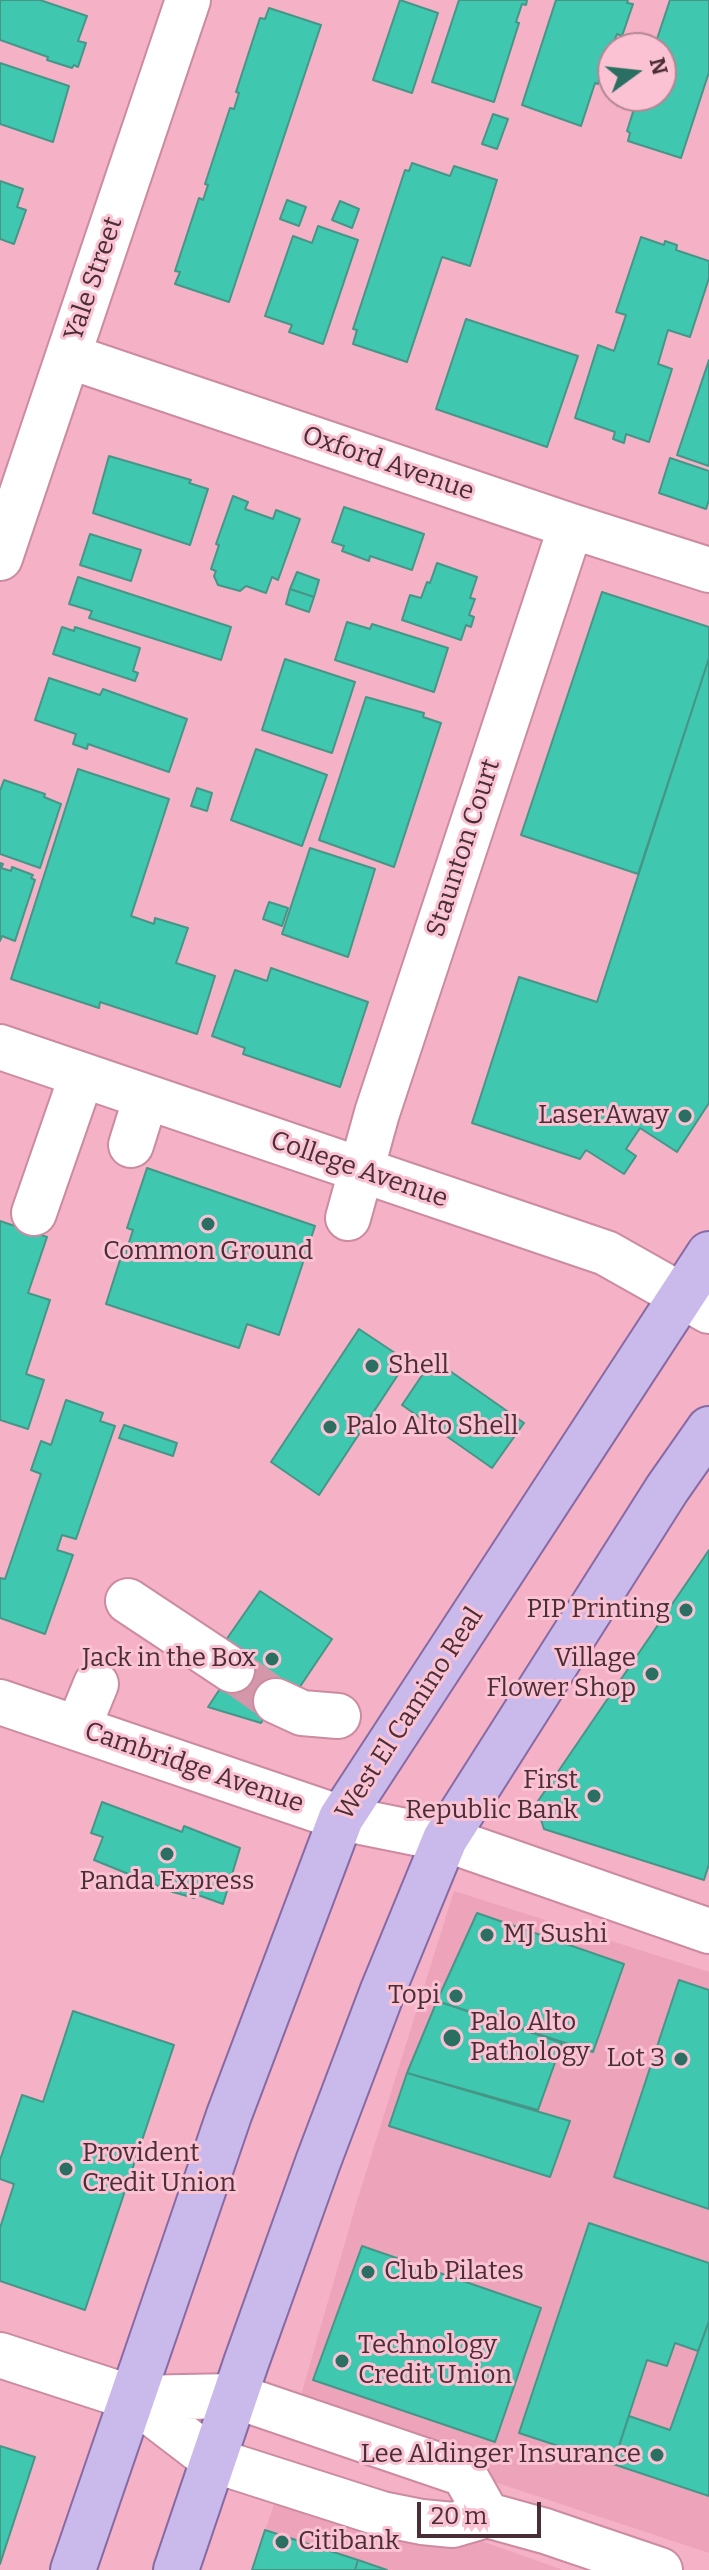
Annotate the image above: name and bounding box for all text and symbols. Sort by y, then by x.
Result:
north arrow [597,32,677,112]
text: N [643,54,674,78]
street label: Yale Street [58,213,130,345]
street label: Oxford Avenue [298,420,478,508]
street label: Staunton Court [421,755,507,941]
place label: LaserAway [538,1100,669,1132]
marker: LaserAway [676,1107,694,1125]
street label: College Avenue [266,1125,452,1215]
marker: Common Ground [199,1215,217,1233]
place label: Common Ground [103,1236,313,1268]
place label: Shell [388,1350,449,1382]
marker: Shell [363,1357,381,1375]
place label: Palo Alto Shell [346,1411,518,1443]
marker: Palo Alto Shell [321,1418,339,1436]
place label: PIP Printing [527,1594,670,1626]
marker: PIP Printing [677,1601,695,1619]
street label: West El Camino Real [330,1602,490,1826]
place label: Jack in the Box [82,1643,256,1675]
place label: Village Flower Shop [486,1643,636,1704]
marker: Jack in the Box [263,1650,281,1668]
marker: Village Flower Shop [643,1665,661,1683]
street label: Cambridge Avenue [80,1716,308,1820]
place label: First Republic Bank [405,1765,578,1826]
marker: First Republic Bank [585,1787,603,1805]
marker: Panda Express [158,1845,176,1863]
place label: Panda Express [80,1866,254,1898]
place label: MJ Sushi [503,1919,608,1951]
marker: MJ Sushi [478,1926,496,1944]
place label: Topi [388,1980,440,2012]
marker: Topi [447,1987,465,2005]
place label: Palo Alto Pathology [470,2007,590,2068]
marker: Palo Alto Pathology [441,2027,463,2049]
place label: Lot 3 [607,2043,665,2075]
marker: Lot 3 [672,2050,690,2068]
place label: Provident Credit Union [82,2138,236,2200]
marker: Provident Credit Union [57,2160,75,2178]
place label: Club Pilates [384,2256,524,2288]
marker: Club Pilates [359,2263,377,2281]
place label: Technology Credit Union [358,2330,512,2392]
marker: Technology Credit Union [333,2352,351,2370]
place label: Lee Aldinger Insurance [360,2439,641,2471]
marker: Lee Aldinger Insurance [648,2446,666,2464]
scale bar [421,2486,545,2536]
text: 20 m [431,2502,487,2530]
place label: Citibank [298,2526,399,2558]
marker: Citibank [273,2533,291,2551]

